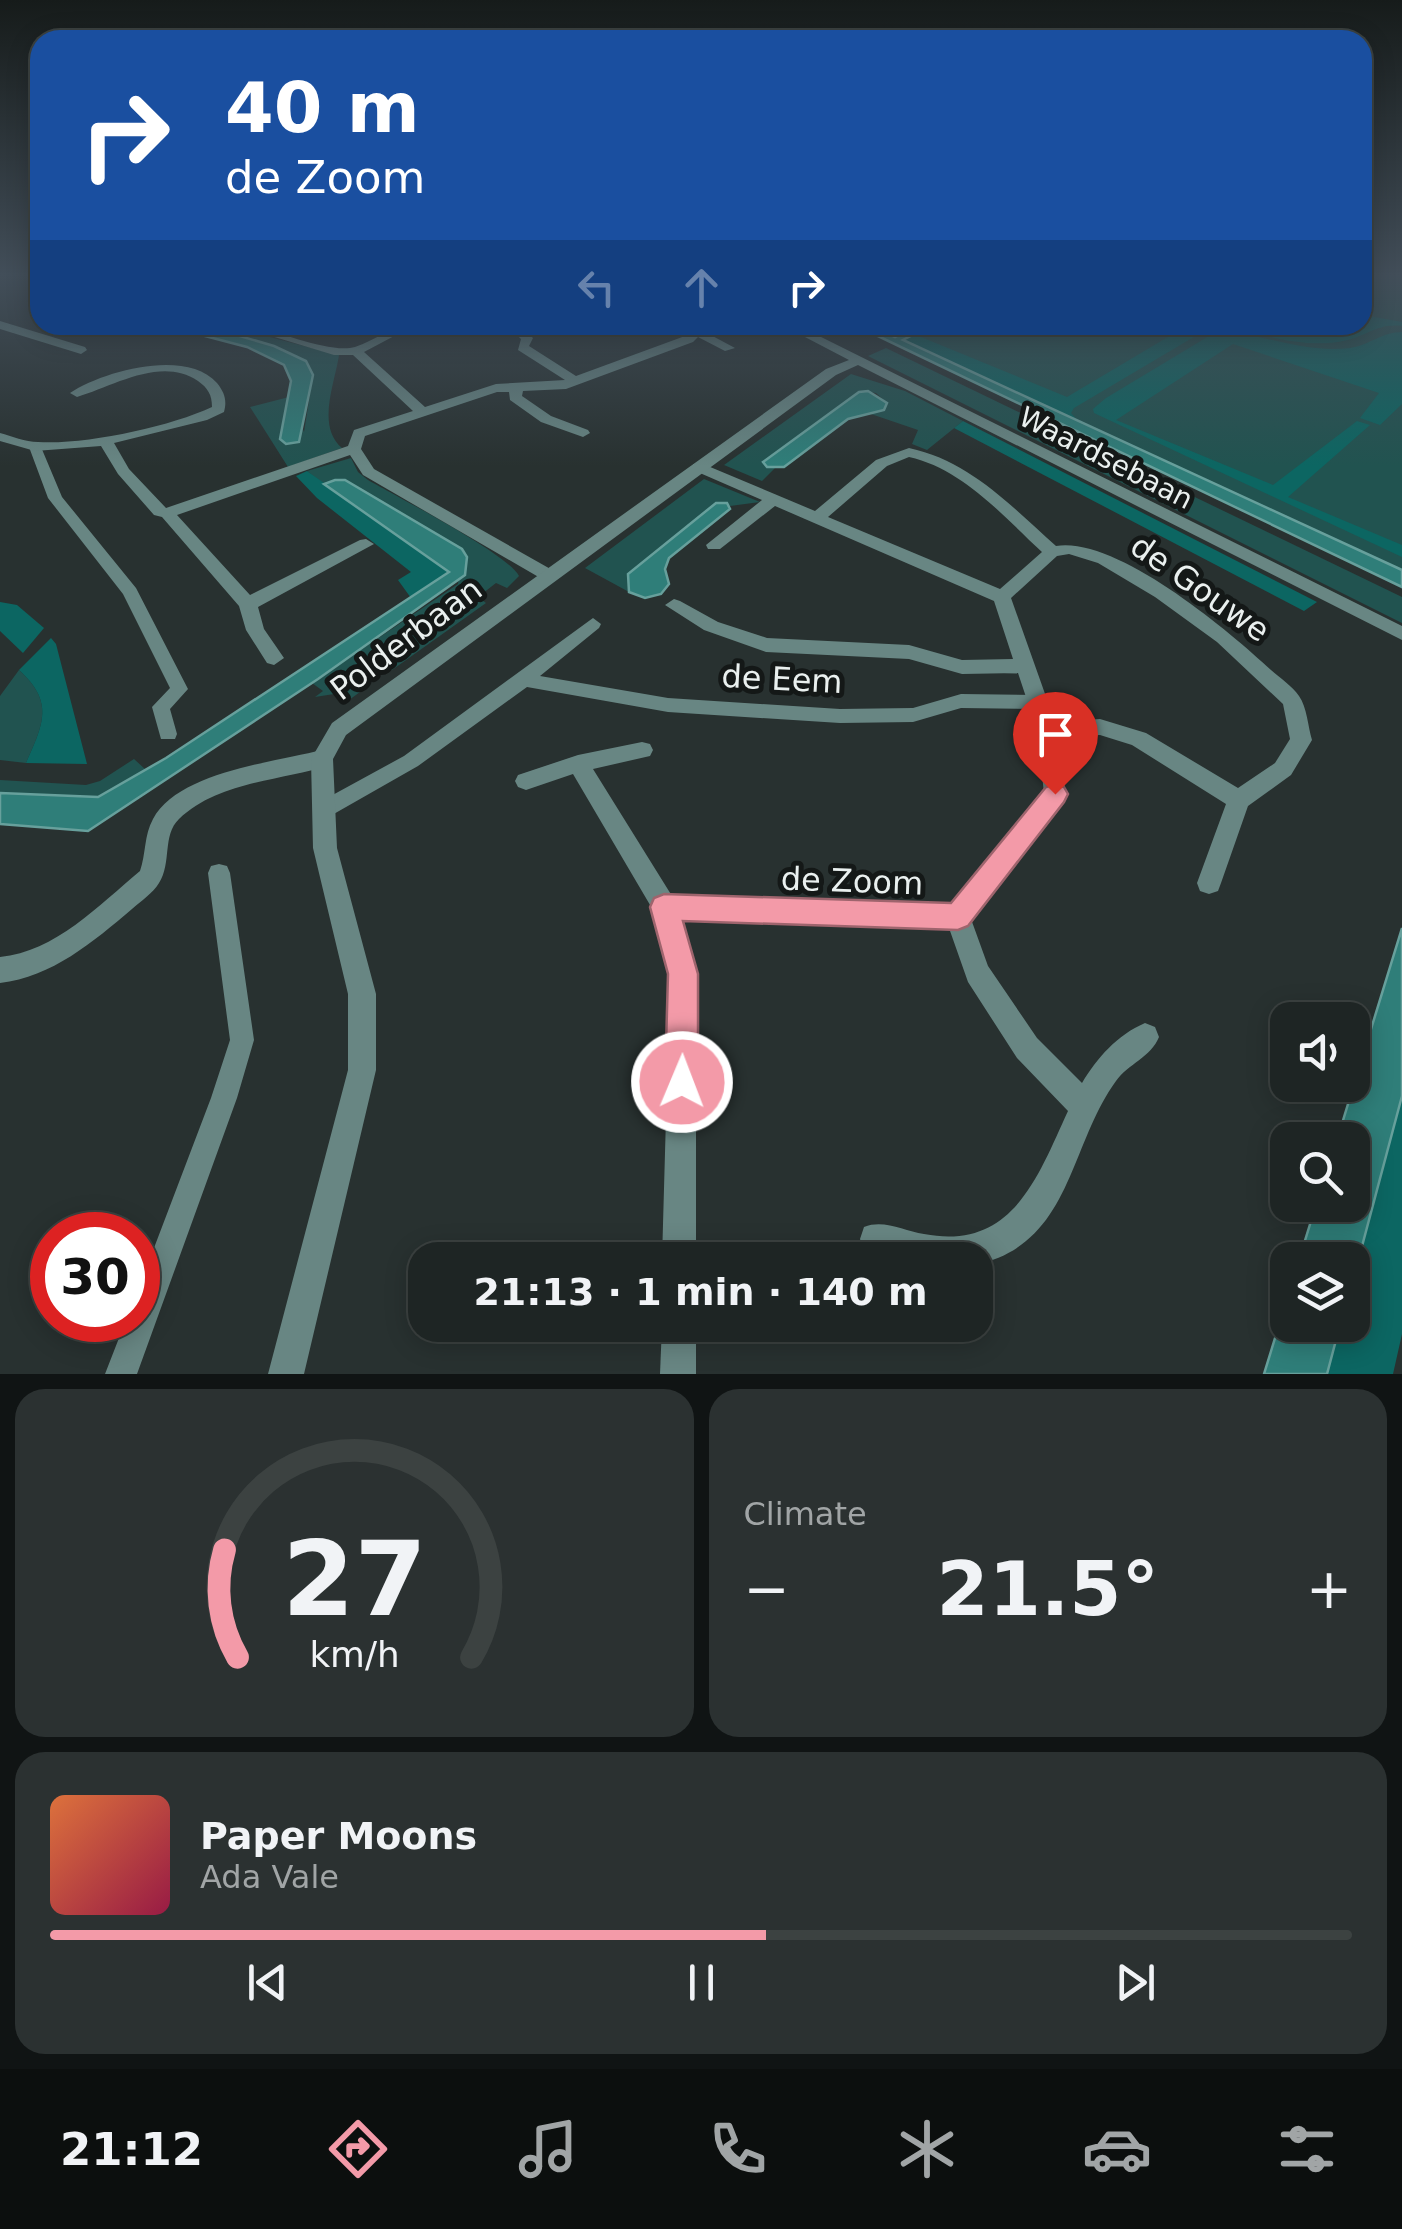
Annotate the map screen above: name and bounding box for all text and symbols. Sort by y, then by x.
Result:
text: 40 m [225,67,420,149]
icon: right [60,70,190,200]
text: de Zoom [225,151,425,204]
icon: left [569,260,624,315]
icon: ahead [674,260,729,315]
icon: right [779,260,834,315]
street label: Waardsebaan [1014,400,1198,516]
street label: de Gouwe [1123,526,1277,650]
street label: Polderbaan [323,570,489,708]
street label: de Eem [720,657,844,701]
pin [1013,692,1098,795]
icon: arrive [1028,707,1083,762]
street label: de Zoom [780,860,924,902]
map controls [1270,1002,1370,1342]
button: sound [1270,1002,1370,1102]
position arrow [630,1030,734,1134]
button: search [1270,1122,1370,1222]
speed limit sign: 30 [30,1212,160,1342]
button: layers [1270,1242,1370,1342]
text: 21:13 · 1 min · 140 m [473,1270,928,1314]
text: Climate [744,1495,867,1533]
text: 27 [282,1518,427,1640]
text: 21.5° [936,1545,1159,1633]
text: − [744,1557,790,1621]
text: + [1306,1557,1352,1621]
text: km/h [309,1634,399,1675]
text: Paper Moons [200,1814,477,1858]
text: Ada Vale [200,1858,339,1896]
icon: previous [240,1955,295,2010]
icon: pause [674,1955,729,2010]
icon: next [1108,1955,1163,2010]
icon: directions [323,2114,393,2184]
icon: music [513,2114,583,2184]
icon: phone [703,2114,773,2184]
icon: climate [892,2114,962,2184]
icon: car [1082,2114,1152,2184]
icon: filters [1272,2114,1342,2184]
text: 21:12 [60,2123,203,2176]

